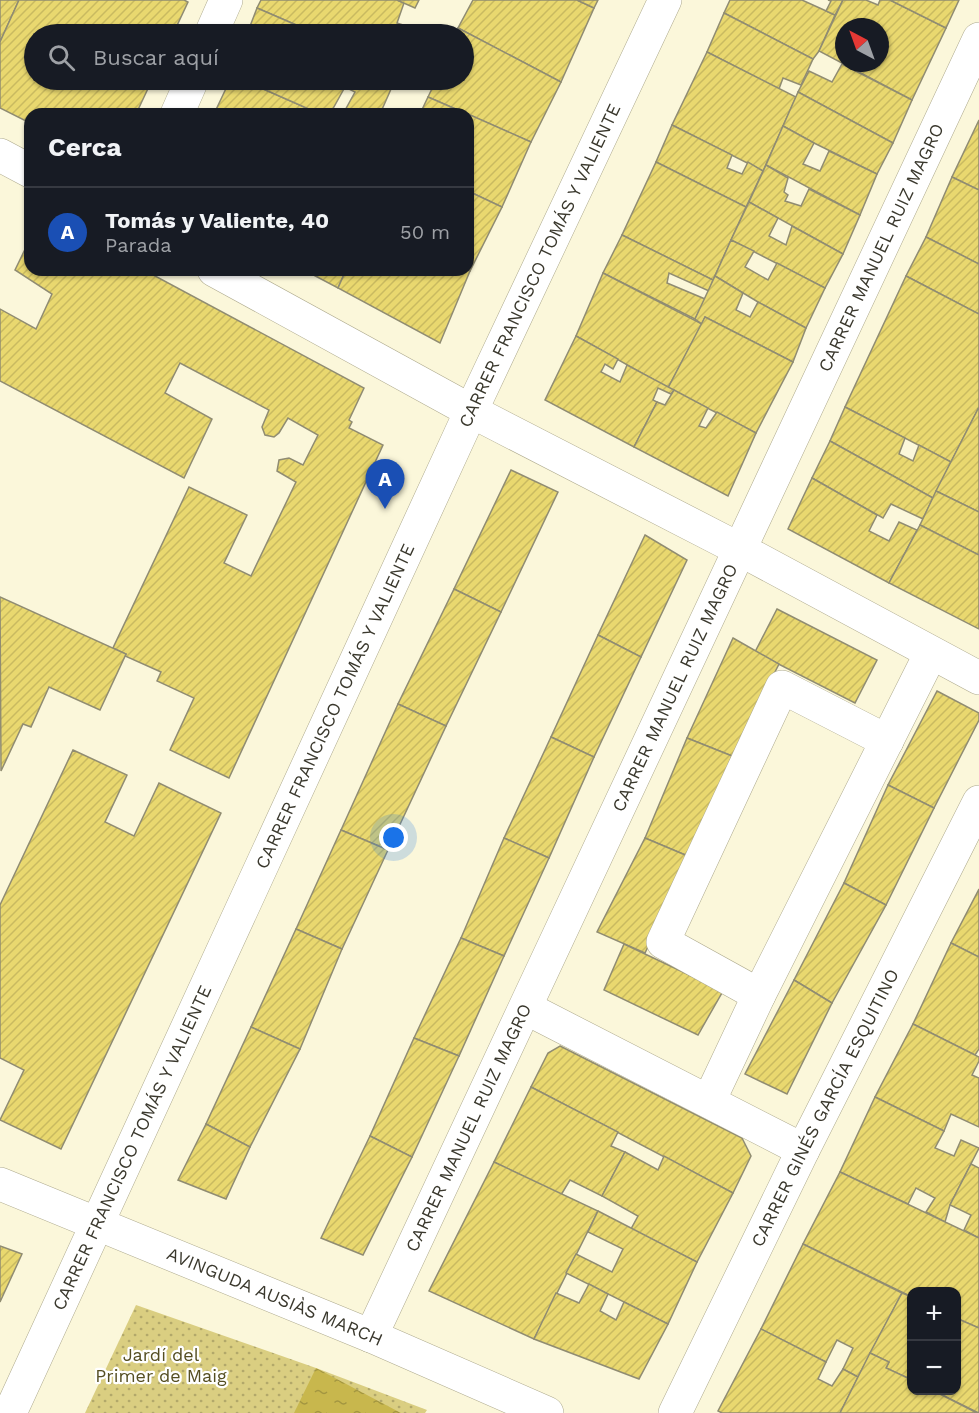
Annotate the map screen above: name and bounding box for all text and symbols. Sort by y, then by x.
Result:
north arrow [835,18,889,72]
search box [24,24,474,90]
icon: search [45,41,78,74]
text: Buscar aquí [93,45,219,70]
street label: CARRER FRANCISCO TOMÁS Y VALIENTE [454,100,625,430]
street label: CARRER MANUEL RUIZ MAGRO [814,120,948,375]
text: Cerca [48,132,122,162]
text: Tomás y Valiente, 40 [105,208,329,233]
text: A [61,220,74,244]
text: 50 m [400,220,450,244]
text: Parada [105,233,172,257]
pin: A [366,460,404,509]
street label: CARRER FRANCISCO TOMÁS Y VALIENTE [251,540,419,872]
street label: CARRER MANUEL RUIZ MAGRO [607,560,742,815]
your location [379,823,408,852]
street label: CARRER GINÉS GARCÍA ESQUITINO [747,965,903,1250]
street label: CARRER FRANCISCO TOMÁS Y VALIENTE [48,982,215,1313]
street label: CARRER MANUEL RUIZ MAGRO [401,1000,535,1255]
street label: AVINGUDA AUSIÀS MARCH [164,1243,386,1350]
map controls [907,1287,961,1395]
button: + [907,1287,961,1341]
button: − [907,1341,961,1395]
park label: Jardí del Primer de Maig [95,1344,227,1386]

